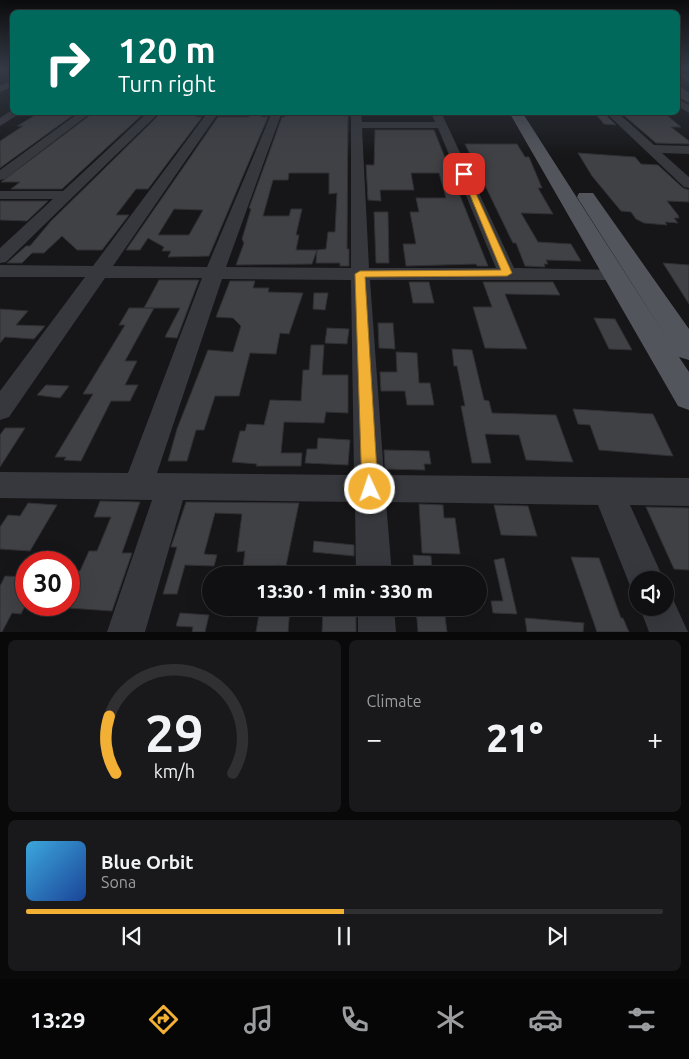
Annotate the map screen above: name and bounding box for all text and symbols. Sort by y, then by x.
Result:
icon: right [35,30,100,95]
text: 120 m [118,30,216,70]
text: Turn right [118,71,216,96]
pin [443,153,485,195]
icon: arrive [450,160,478,188]
position arrow [343,462,395,514]
speed limit sign: 30 [15,551,80,616]
map controls [629,571,674,616]
button: sound [629,571,674,616]
text: 13:30 · 1 min · 330 m [256,580,433,602]
text: Climate [367,692,422,710]
text: 29 [145,704,204,762]
text: 21° [486,717,543,759]
text: − [367,723,382,754]
text: + [647,723,663,754]
text: km/h [154,761,195,781]
text: Blue Orbit [101,851,194,873]
text: Sona [101,873,136,891]
icon: previous [118,922,146,950]
icon: pause [330,922,358,950]
icon: next [543,922,571,950]
icon: directions [146,1002,181,1037]
icon: music [241,1002,276,1037]
icon: phone [337,1002,372,1037]
icon: climate [433,1002,468,1037]
icon: car [528,1002,563,1037]
icon: filters [624,1002,659,1037]
text: 13:29 [30,1007,85,1032]

